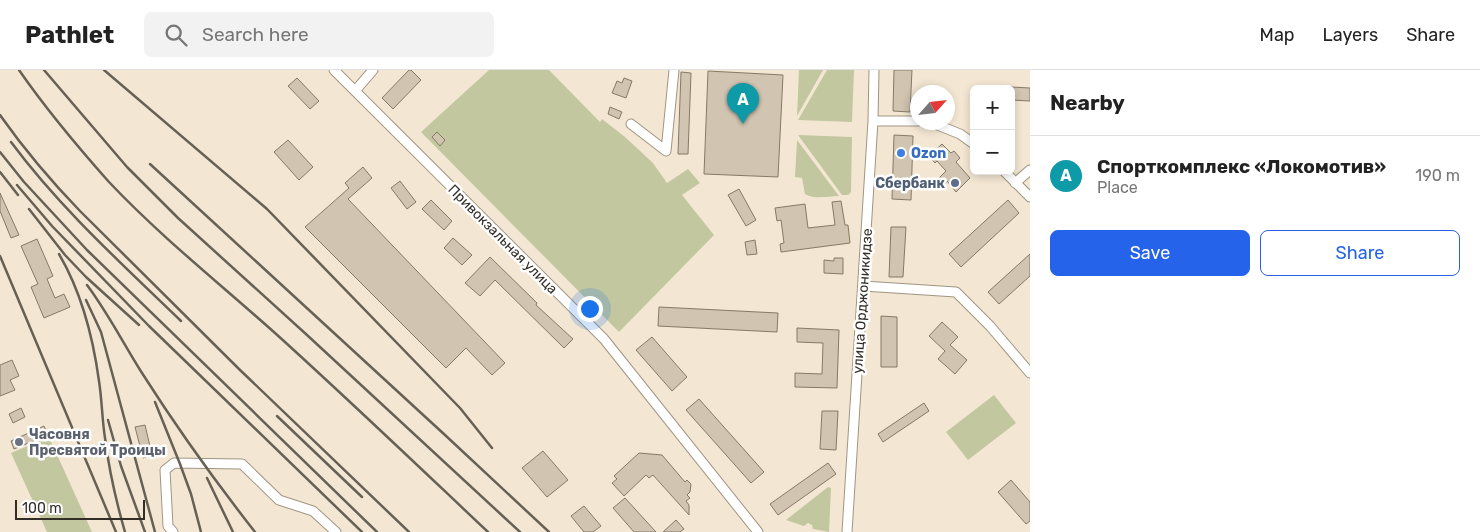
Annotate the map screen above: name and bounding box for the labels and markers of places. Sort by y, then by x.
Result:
pin: A [727,83,759,124]
place label: Ozon [911,145,946,162]
marker: Ozon [895,147,907,159]
place label: Сбербанк [875,175,946,192]
marker: Сбербанк [949,177,961,189]
place label: Часовня Пресвятой Троицы [29,426,166,459]
marker: Часовня Пресвятой Троицы [13,436,25,448]

